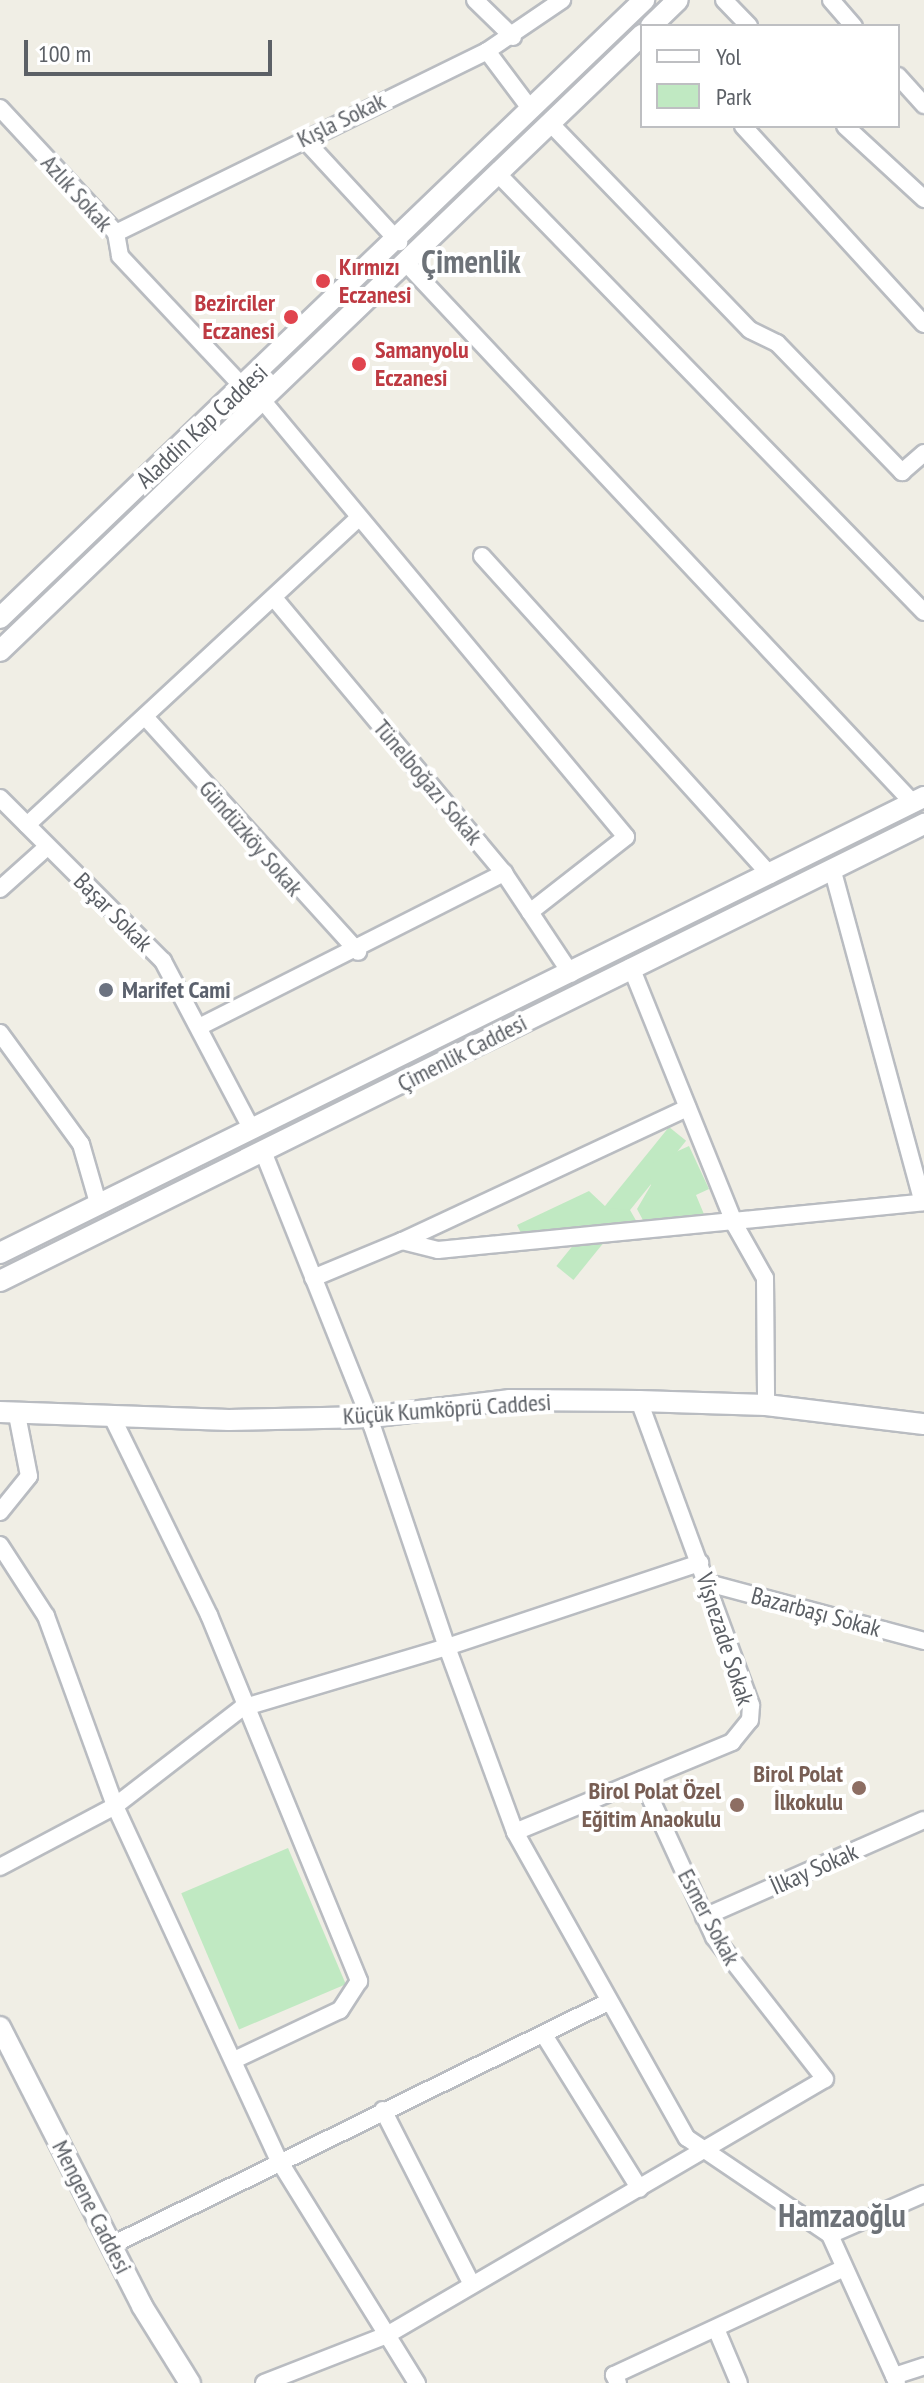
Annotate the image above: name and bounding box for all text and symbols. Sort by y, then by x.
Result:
scale bar [28,24,276,74]
legend [640,24,900,128]
text: 100 m [38,38,91,69]
text: Yol [716,41,741,72]
text: Park [716,81,752,112]
street label: Kışla Sokak [292,86,390,154]
street label: Azlık Sokak [35,149,119,237]
district label: Çimenlik [421,242,521,280]
place label: Kırmızı Eczanesi [339,253,412,309]
marker: Kırmızı Eczanesi [314,272,332,290]
place label: Bezirciler Eczanesi [194,289,275,345]
marker: Bezirciler Eczanesi [282,308,300,326]
place label: Samanyolu Eczanesi [375,336,469,392]
marker: Samanyolu Eczanesi [350,355,368,373]
street label: Aladdin Kap Caddesi [130,358,274,494]
street label: Tünelboğazı Sokak [367,714,489,850]
street label: Gündüzköy Sokak [193,774,309,902]
street label: Başar Sokak [68,867,158,957]
place label: Marifet Cami [122,976,231,1004]
marker: Marifet Cami [97,981,115,999]
street label: Çimenlik Caddesi [392,1008,532,1098]
street label: Küçük Kumköprü Caddesi [342,1387,552,1431]
street label: Vişnezade Sokak [690,1569,760,1709]
street label: Bazarbaşı Sokak [748,1581,884,1643]
place label: Birol Polat İlkokulu [753,1760,843,1816]
place label: Birol Polat Özel Eğitim Anaokulu [581,1777,721,1833]
marker: Birol Polat İlkokulu [850,1779,868,1797]
marker: Birol Polat Özel Eğitim Anaokulu [728,1796,746,1814]
street label: İlkay Sokak [766,1837,862,1901]
street label: Esmer Sokak [672,1864,746,1970]
street label: Mengene Caddesi [46,2135,138,2279]
district label: Hamzaoğlu [778,2196,906,2234]

